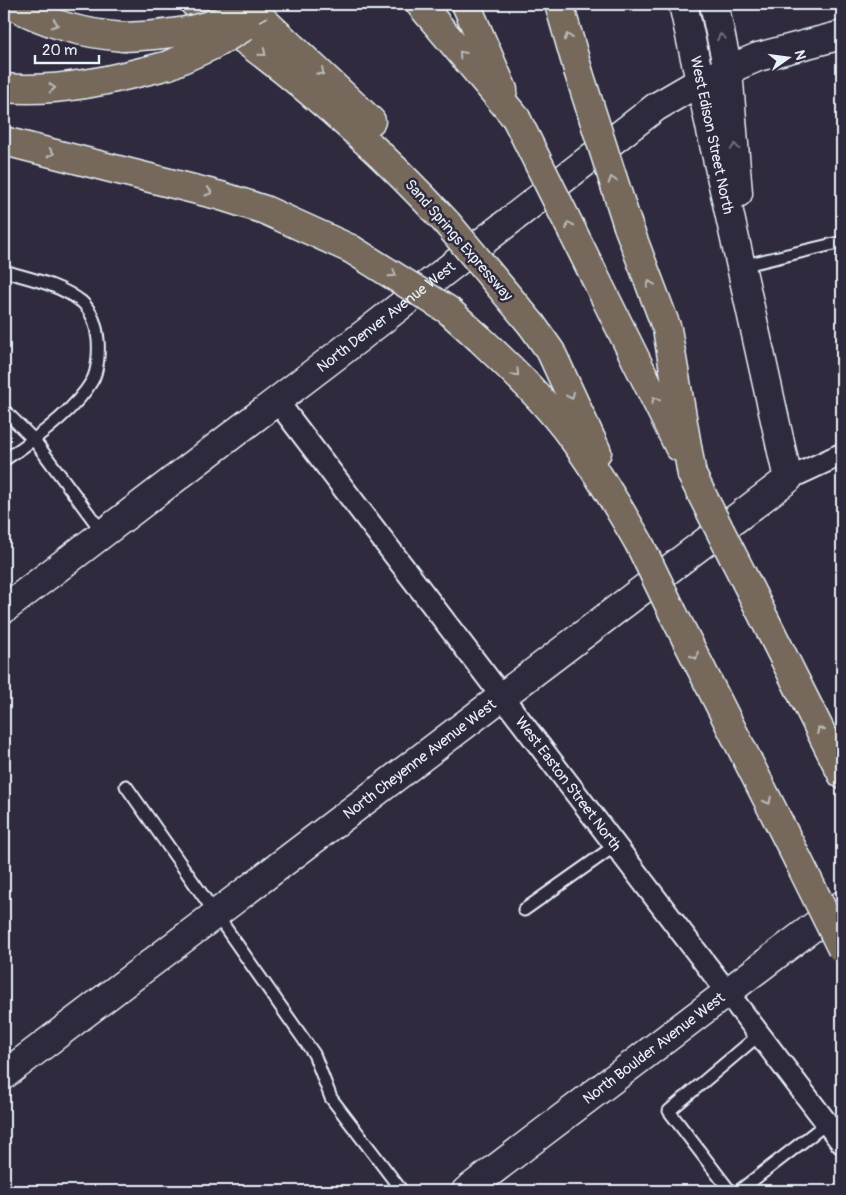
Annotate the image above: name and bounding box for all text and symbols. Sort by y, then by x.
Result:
one-way arrow [50,18,58,28]
scale bar [35,32,99,64]
one-way arrow [716,32,727,41]
north arrow [764,32,814,82]
one-way arrow [564,33,574,41]
text: 20 m [42,41,77,60]
one-way arrow [257,47,266,55]
text: N [791,48,810,62]
one-way arrow [460,51,468,60]
street label: West Edison Street North [685,54,738,216]
one-way arrow [315,66,324,75]
one-way arrow [49,82,57,93]
one-way arrow [730,143,741,151]
one-way arrow [47,147,55,158]
street label: Sand Springs Expressway [401,176,517,306]
one-way arrow [608,176,618,184]
one-way arrow [204,187,212,197]
one-way arrow [565,221,575,230]
street label: North Denver Avenue West [313,257,460,377]
one-way arrow [388,267,397,277]
one-way arrow [646,280,656,288]
one-way arrow [510,367,519,376]
one-way arrow [565,391,576,400]
one-way arrow [651,396,662,405]
one-way arrow [689,651,699,660]
street label: North Cheyenne Avenue West [340,695,501,824]
street label: West Easton Street North [511,713,625,855]
one-way arrow [816,727,826,736]
one-way arrow [762,796,772,805]
street label: North Boulder Avenue West [579,988,730,1109]

